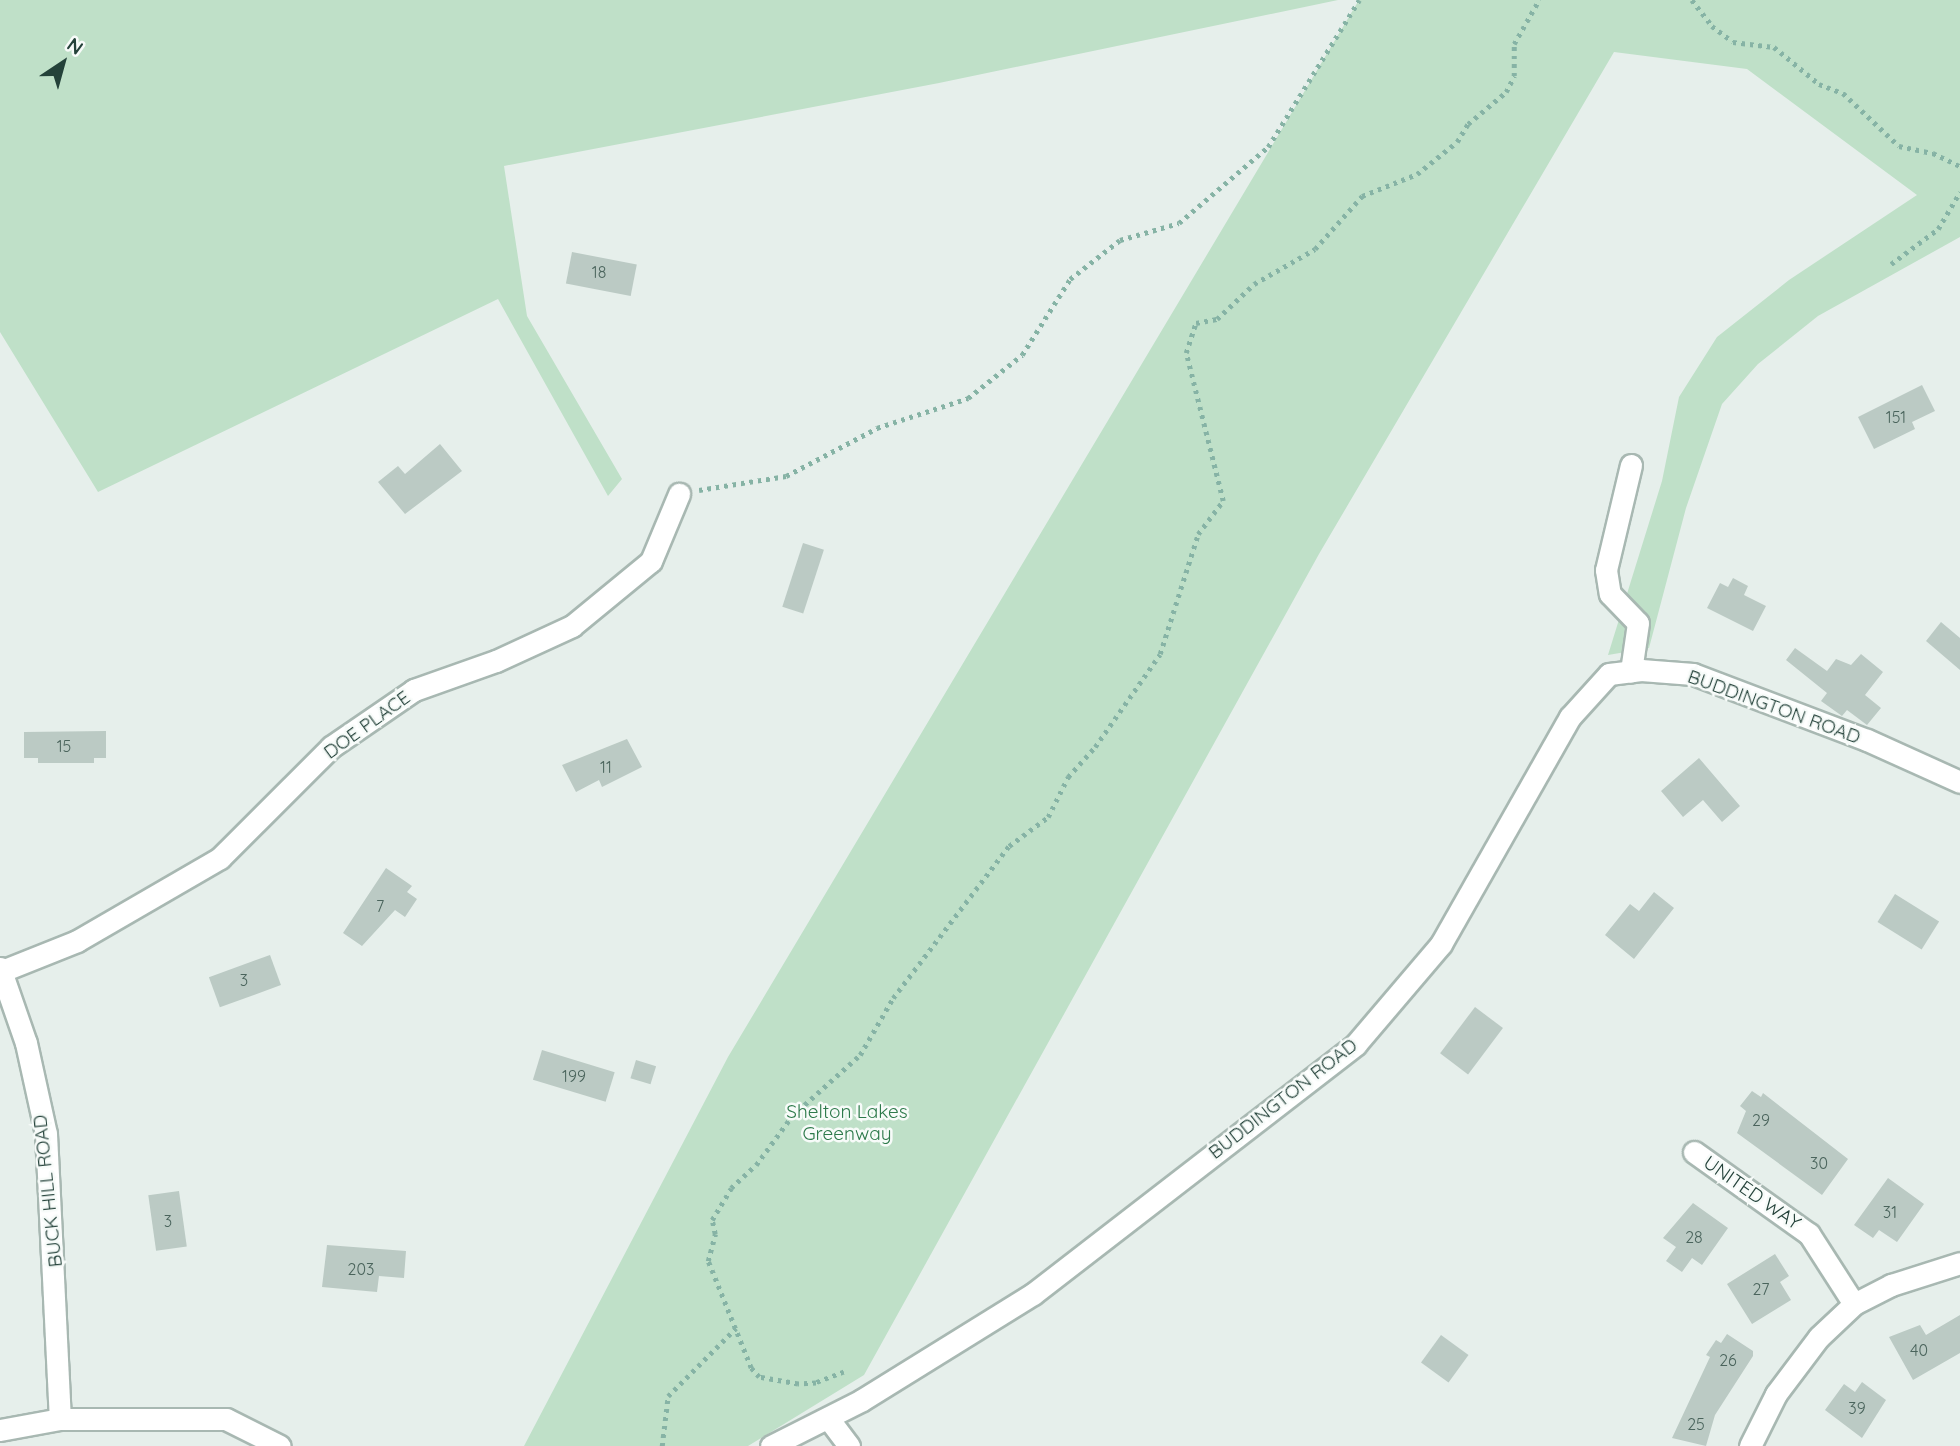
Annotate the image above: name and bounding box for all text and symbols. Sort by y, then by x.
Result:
north arrow [28,28,98,98]
text: N [63,32,88,60]
house number: 18 [592,262,606,282]
house number: 151 [1886,407,1906,427]
street label: BUDDINGTON ROAD [1685,665,1863,749]
street label: DOE PLACE [319,686,415,764]
house number: 15 [57,736,71,756]
house number: 11 [600,757,612,777]
house number: 7 [376,896,384,916]
house number: 3 [240,970,248,990]
street label: BUDDINGTON ROAD [1204,1034,1362,1164]
house number: 199 [562,1066,586,1086]
park label: Shelton Lakes Greenway [786,1101,908,1145]
house number: 29 [1752,1110,1770,1130]
street label: BUCK HILL ROAD [29,1114,67,1268]
street label: UNITED WAY [1699,1151,1805,1235]
house number: 30 [1810,1153,1828,1173]
house number: 31 [1883,1202,1897,1222]
house number: 3 [164,1211,172,1231]
house number: 28 [1685,1227,1703,1247]
house number: 203 [348,1259,374,1279]
house number: 27 [1753,1279,1769,1299]
house number: 40 [1910,1340,1928,1360]
house number: 26 [1719,1350,1737,1370]
house number: 39 [1848,1398,1866,1418]
house number: 25 [1687,1414,1705,1434]

